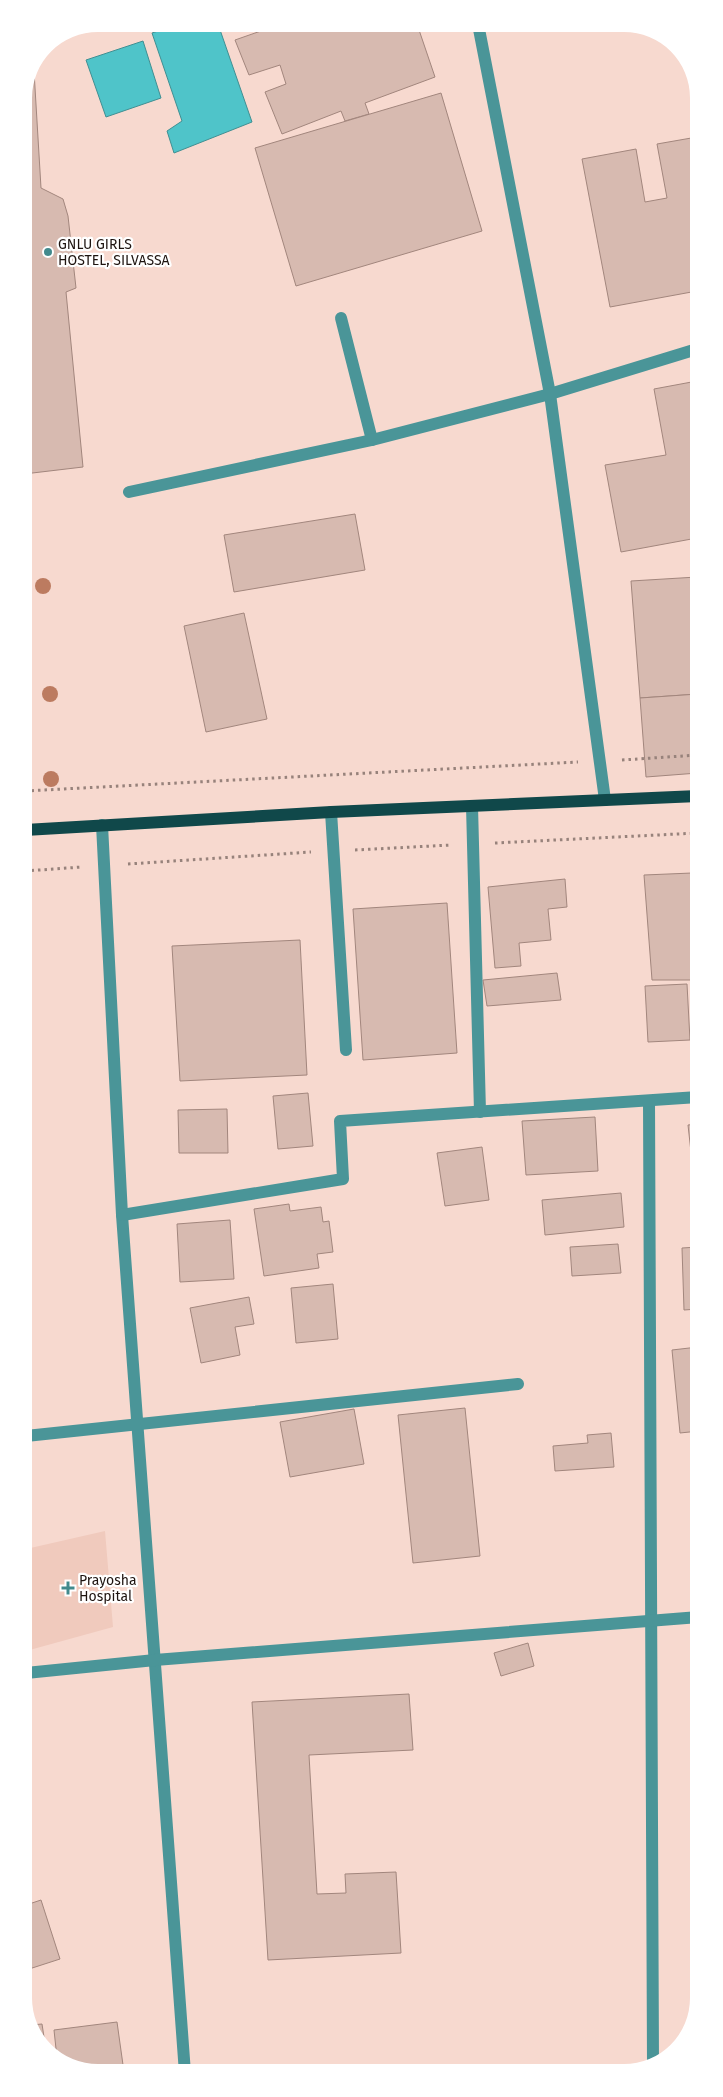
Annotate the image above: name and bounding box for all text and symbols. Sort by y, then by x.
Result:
place label: GNLU GIRLS HOSTEL, SILVASSA [58,236,170,269]
marker: GNLU GIRLS HOSTEL, SILVASSA [42,246,54,258]
place label: Prayosha Hospital [79,1572,137,1605]
marker: Prayosha Hospital [61,1581,75,1595]

